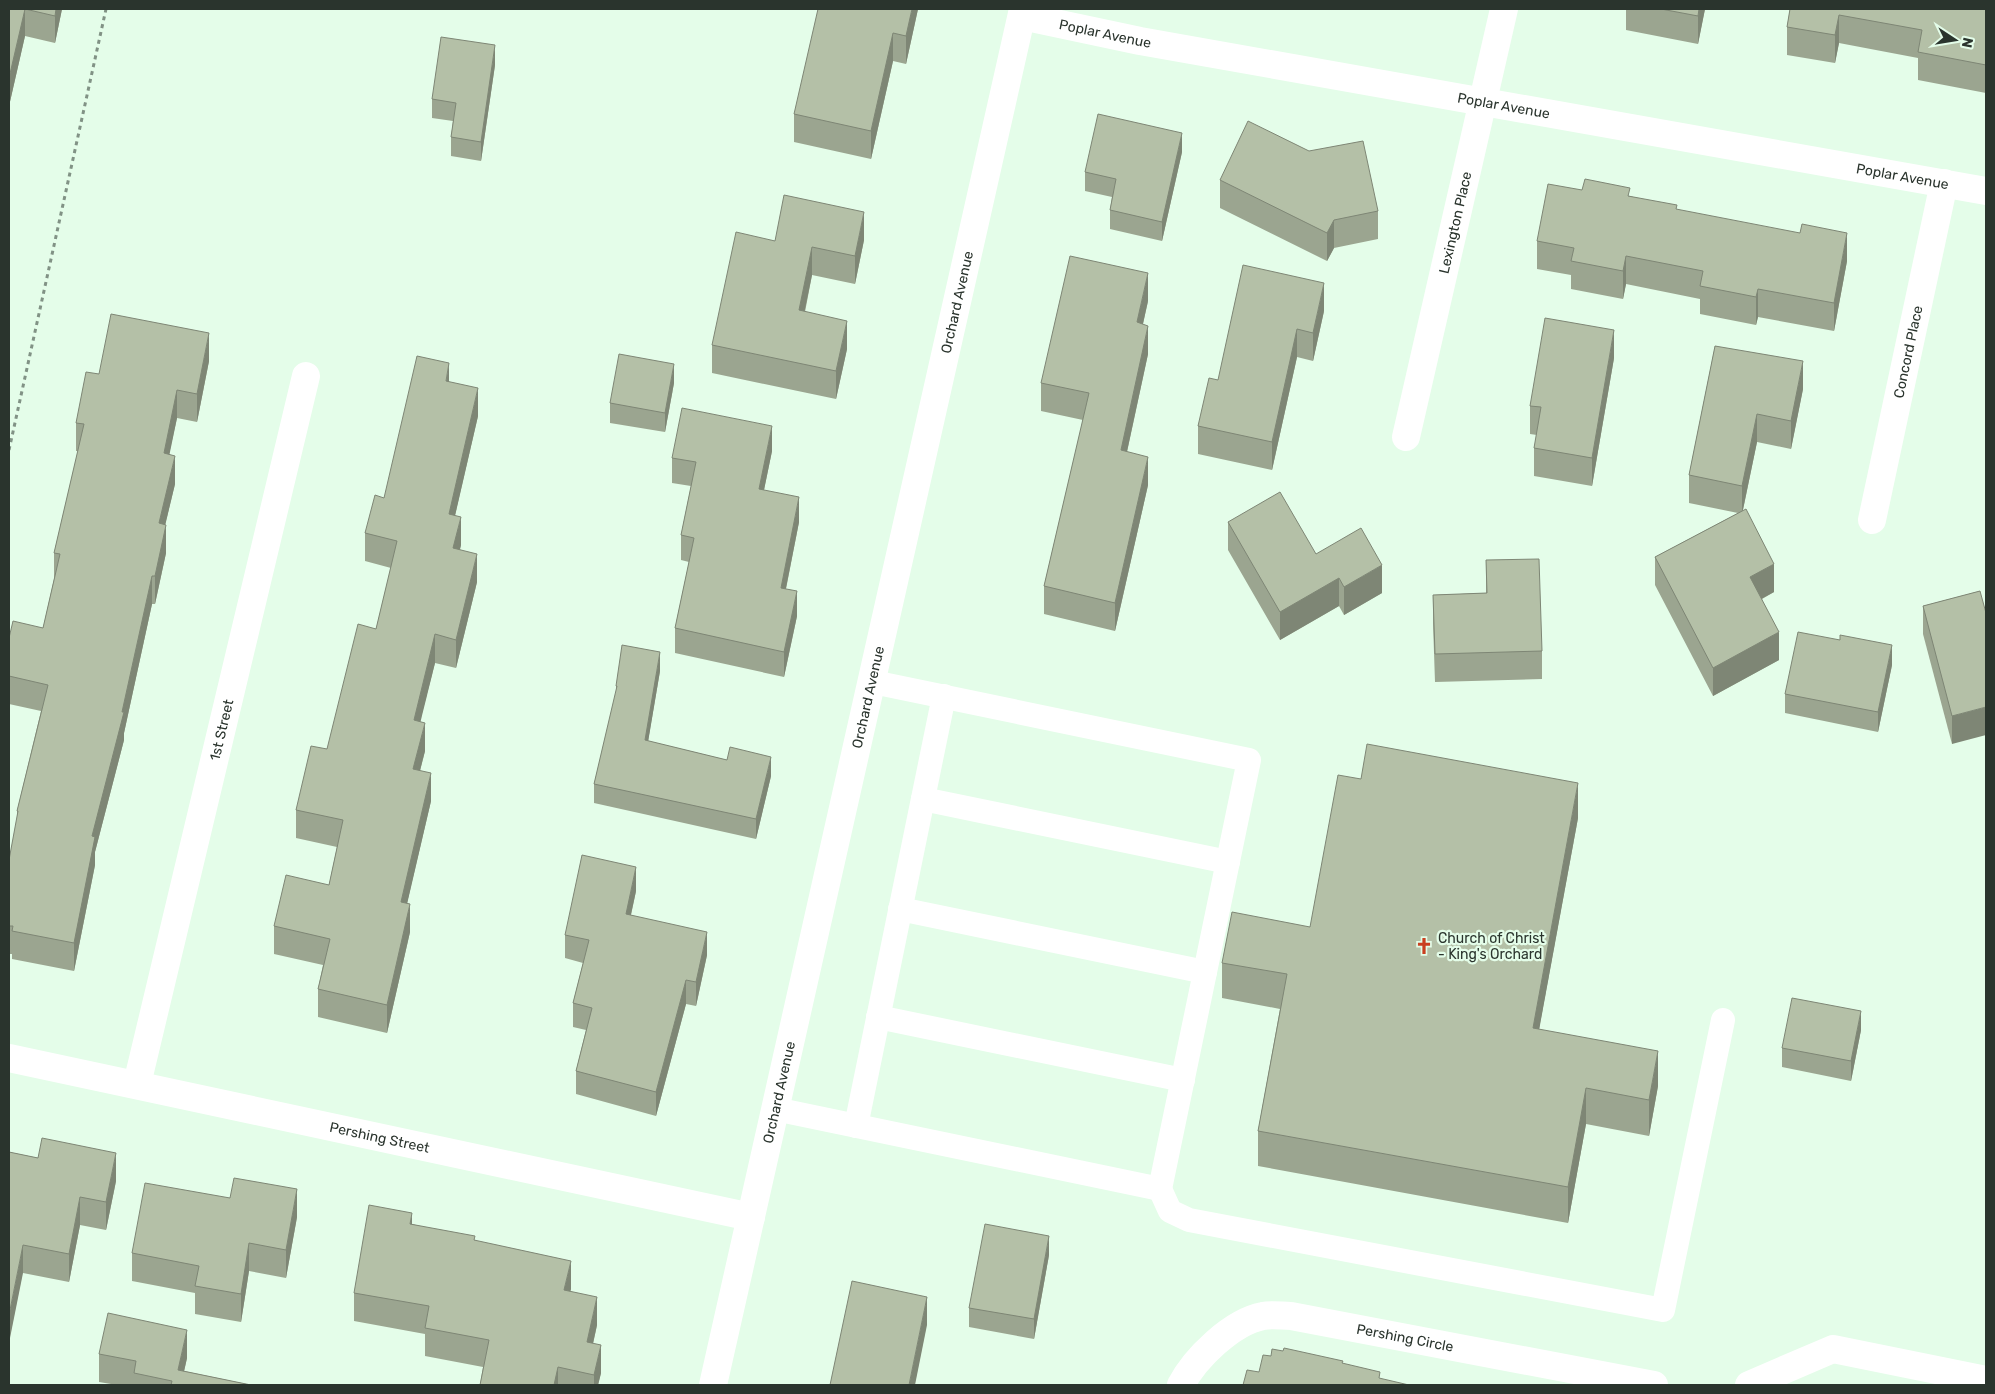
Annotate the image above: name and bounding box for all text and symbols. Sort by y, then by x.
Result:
north arrow [1930,15,1980,65]
street label: Poplar Avenue [1058,16,1153,51]
text: N [1958,36,1977,49]
street label: Poplar Avenue [1456,89,1551,122]
street label: Poplar Avenue [1855,160,1950,193]
street label: Lexington Place [1435,170,1475,275]
street label: Orchard Avenue [937,249,977,355]
street label: Concord Place [1890,304,1926,400]
street label: Orchard Avenue [848,644,888,750]
street label: 1st Street [206,697,237,762]
place label: Church of Christ - King's Orchard [1438,930,1545,963]
church icon: Church of Christ - King's Orchard [1414,936,1434,956]
street label: Orchard Avenue [759,1039,799,1145]
street label: Pershing Street [328,1118,432,1157]
street label: Pershing Circle [1355,1320,1455,1355]

